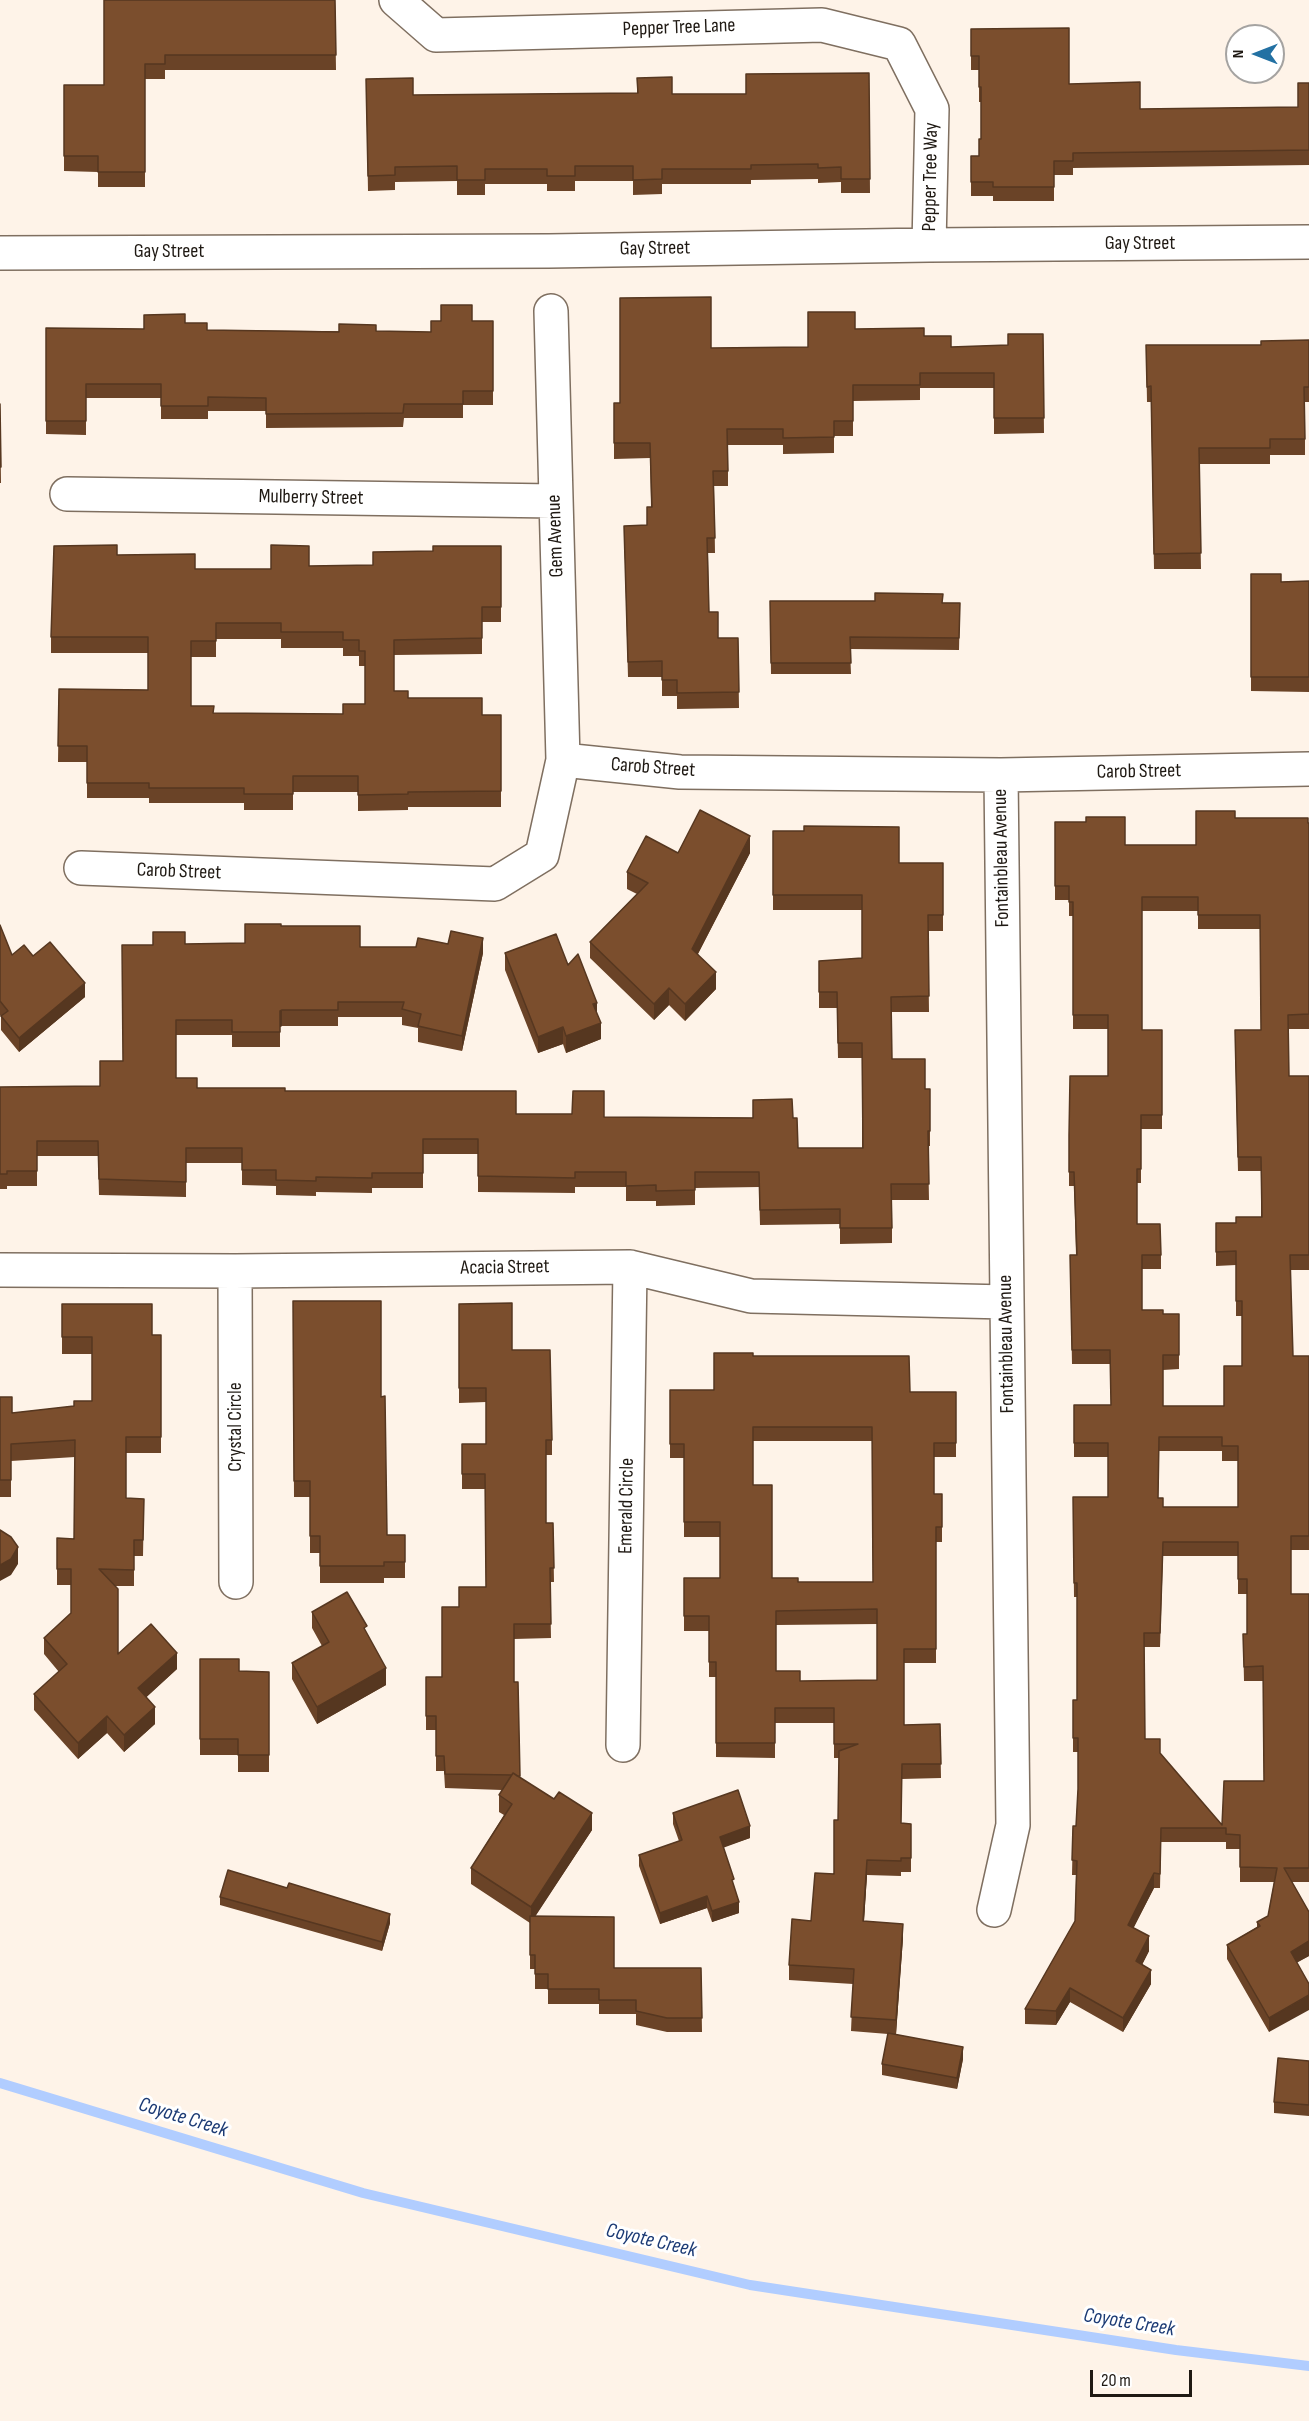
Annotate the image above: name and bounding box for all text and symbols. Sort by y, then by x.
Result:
street label: Pepper Tree Lane [622,14,736,42]
north arrow [1225,24,1285,84]
text: N [1229,50,1248,58]
street label: Pepper Tree Way [918,122,944,232]
street label: Gay Street [1105,232,1175,256]
street label: Gay Street [620,236,690,262]
street label: Gay Street [134,240,204,264]
street label: Mulberry Street [258,485,364,511]
street label: Gem Avenue [543,494,569,578]
street label: Carob Street [610,753,696,783]
street label: Carob Street [1097,759,1181,785]
street label: Fontainbleau Avenue [989,789,1015,927]
street label: Carob Street [136,859,222,885]
street label: Acacia Street [460,1255,550,1281]
street label: Fontainbleau Avenue [994,1275,1020,1413]
street label: Crystal Circle [224,1382,248,1472]
street label: Emerald Circle [614,1458,640,1554]
water label: Coyote Creek [135,2093,231,2143]
water label: Coyote Creek [603,2218,699,2264]
water label: Coyote Creek [1082,2303,1176,2343]
scale bar [1093,2358,1195,2396]
text: 20 m [1101,2370,1131,2391]

